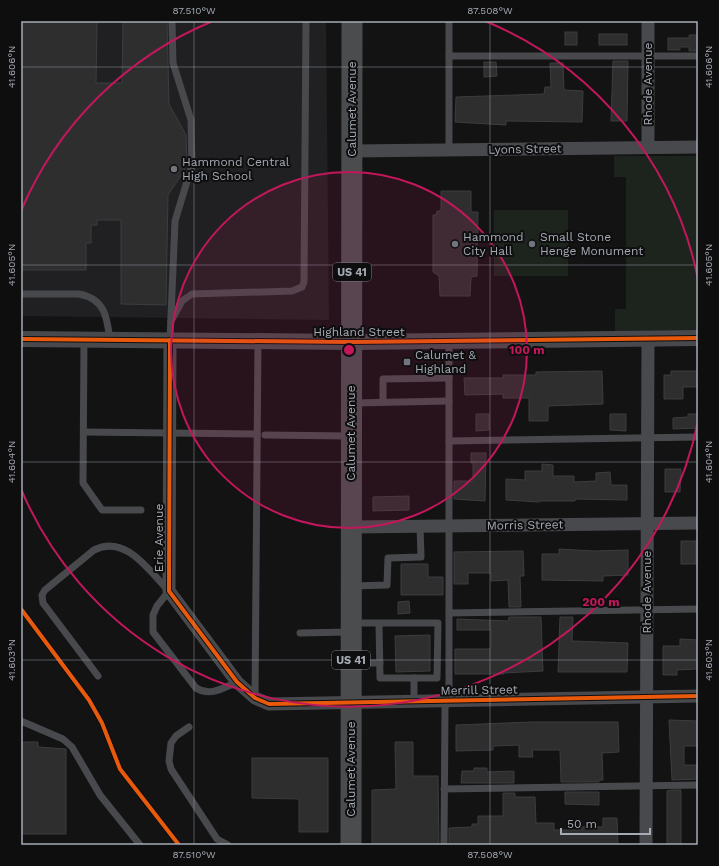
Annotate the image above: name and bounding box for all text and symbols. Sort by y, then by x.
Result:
text: 87.510°W [172,5,216,16]
text: 87.508°W [467,5,513,16]
street label: Rhode Avenue [641,42,655,126]
text: 41.606°N [6,46,17,88]
text: 41.606°N [703,46,714,88]
street label: Calumet Avenue [345,61,359,157]
street label: Lyons Street [488,141,562,157]
place label: Hammond Central High School [182,155,290,183]
marker: Hammond Central High School [169,164,179,174]
place label: Hammond City Hall [463,230,524,258]
place label: Small Stone Henge Monument [540,230,643,258]
marker: Hammond City Hall [450,239,460,249]
marker: Small Stone Henge Monument [527,239,537,249]
text: 41.605°N [6,244,17,286]
text: 41.605°N [703,244,714,286]
road number: US 41 [333,263,371,281]
street label: Highland Street [313,325,405,339]
centre of rings [342,343,356,357]
text: 100 m [509,343,545,357]
place label: Calumet & Highland [415,348,476,376]
marker: Calumet & Highland [402,357,412,367]
street label: Calumet Avenue [344,385,358,481]
text: 41.604°N [6,441,17,483]
text: 41.604°N [703,441,714,483]
street label: Erie Avenue [152,504,166,572]
street label: Morris Street [486,517,564,533]
street label: Rhode Avenue [640,550,654,634]
text: 200 m [582,595,620,609]
text: 41.603°N [6,639,17,681]
text: 41.603°N [703,639,714,681]
road number: US 41 [332,651,370,669]
street label: Merrill Street [440,682,518,698]
street label: Calumet Avenue [344,721,358,817]
scale bar [561,810,650,836]
text: 50 m [567,817,597,831]
text: 87.510°W [172,849,216,860]
text: 87.508°W [467,849,513,860]

